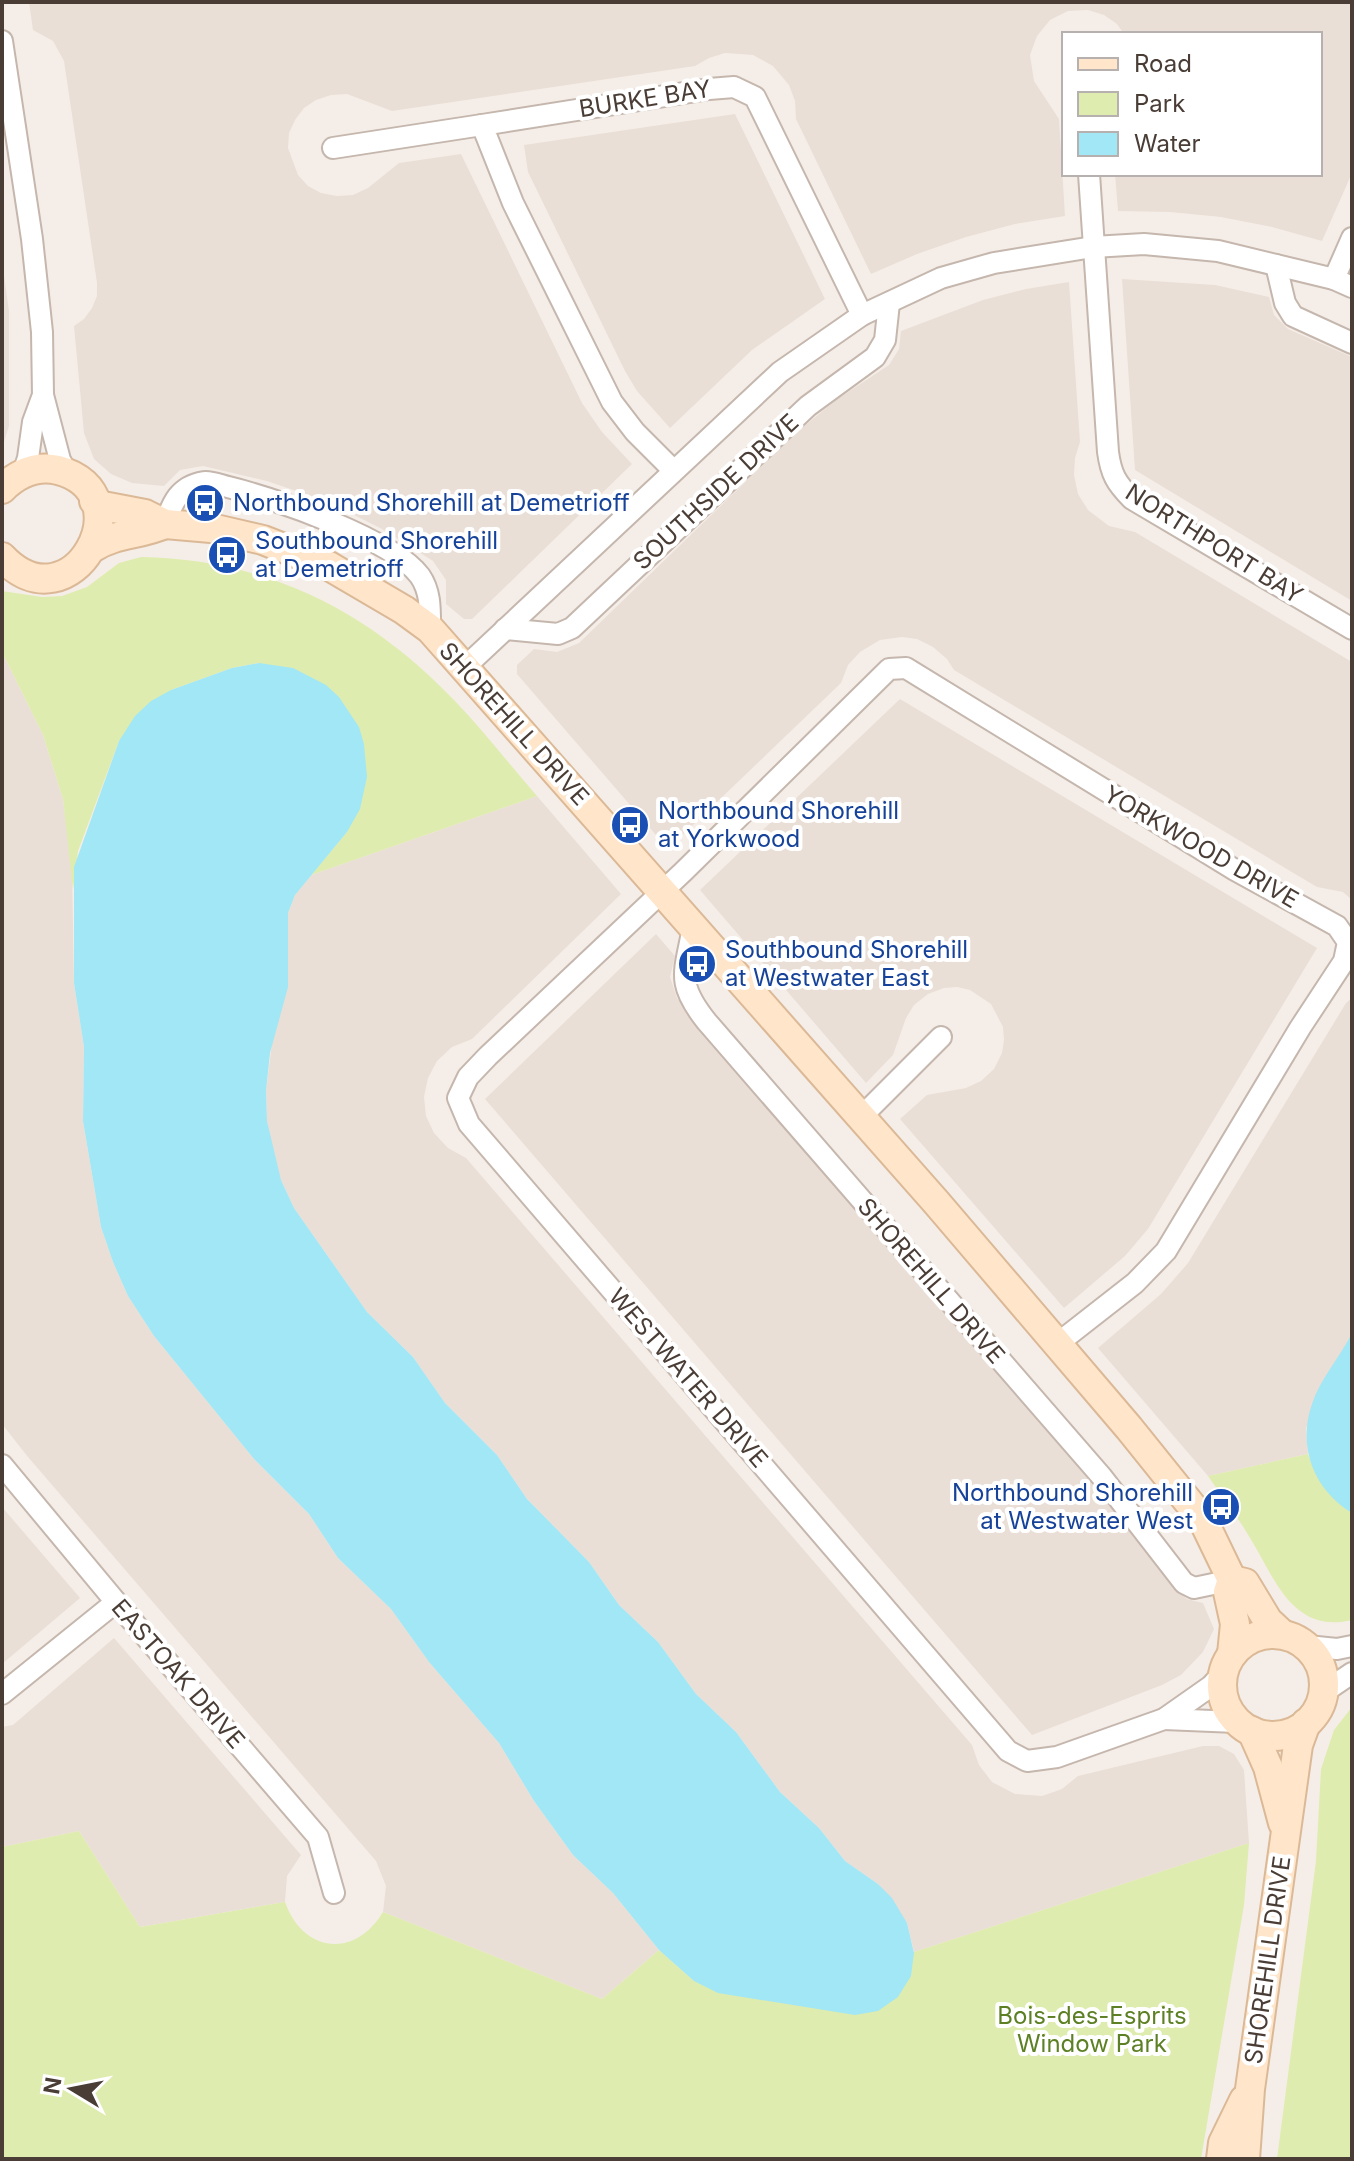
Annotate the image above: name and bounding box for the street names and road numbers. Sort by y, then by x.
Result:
street label: BURKE BAY [577,74,713,123]
street label: SOUTHSIDE DRIVE [627,408,804,576]
street label: NORTHPORT BAY [1120,477,1308,610]
street label: SHOREHILL DRIVE [433,636,595,811]
street label: YORKWOOD DRIVE [1099,779,1304,914]
street label: SHOREHILL DRIVE [852,1192,1011,1369]
street label: WESTWATER DRIVE [603,1282,774,1473]
street label: EASTOAK DRIVE [106,1593,251,1754]
street label: SHOREHILL DRIVE [1239,1854,1296,2066]

